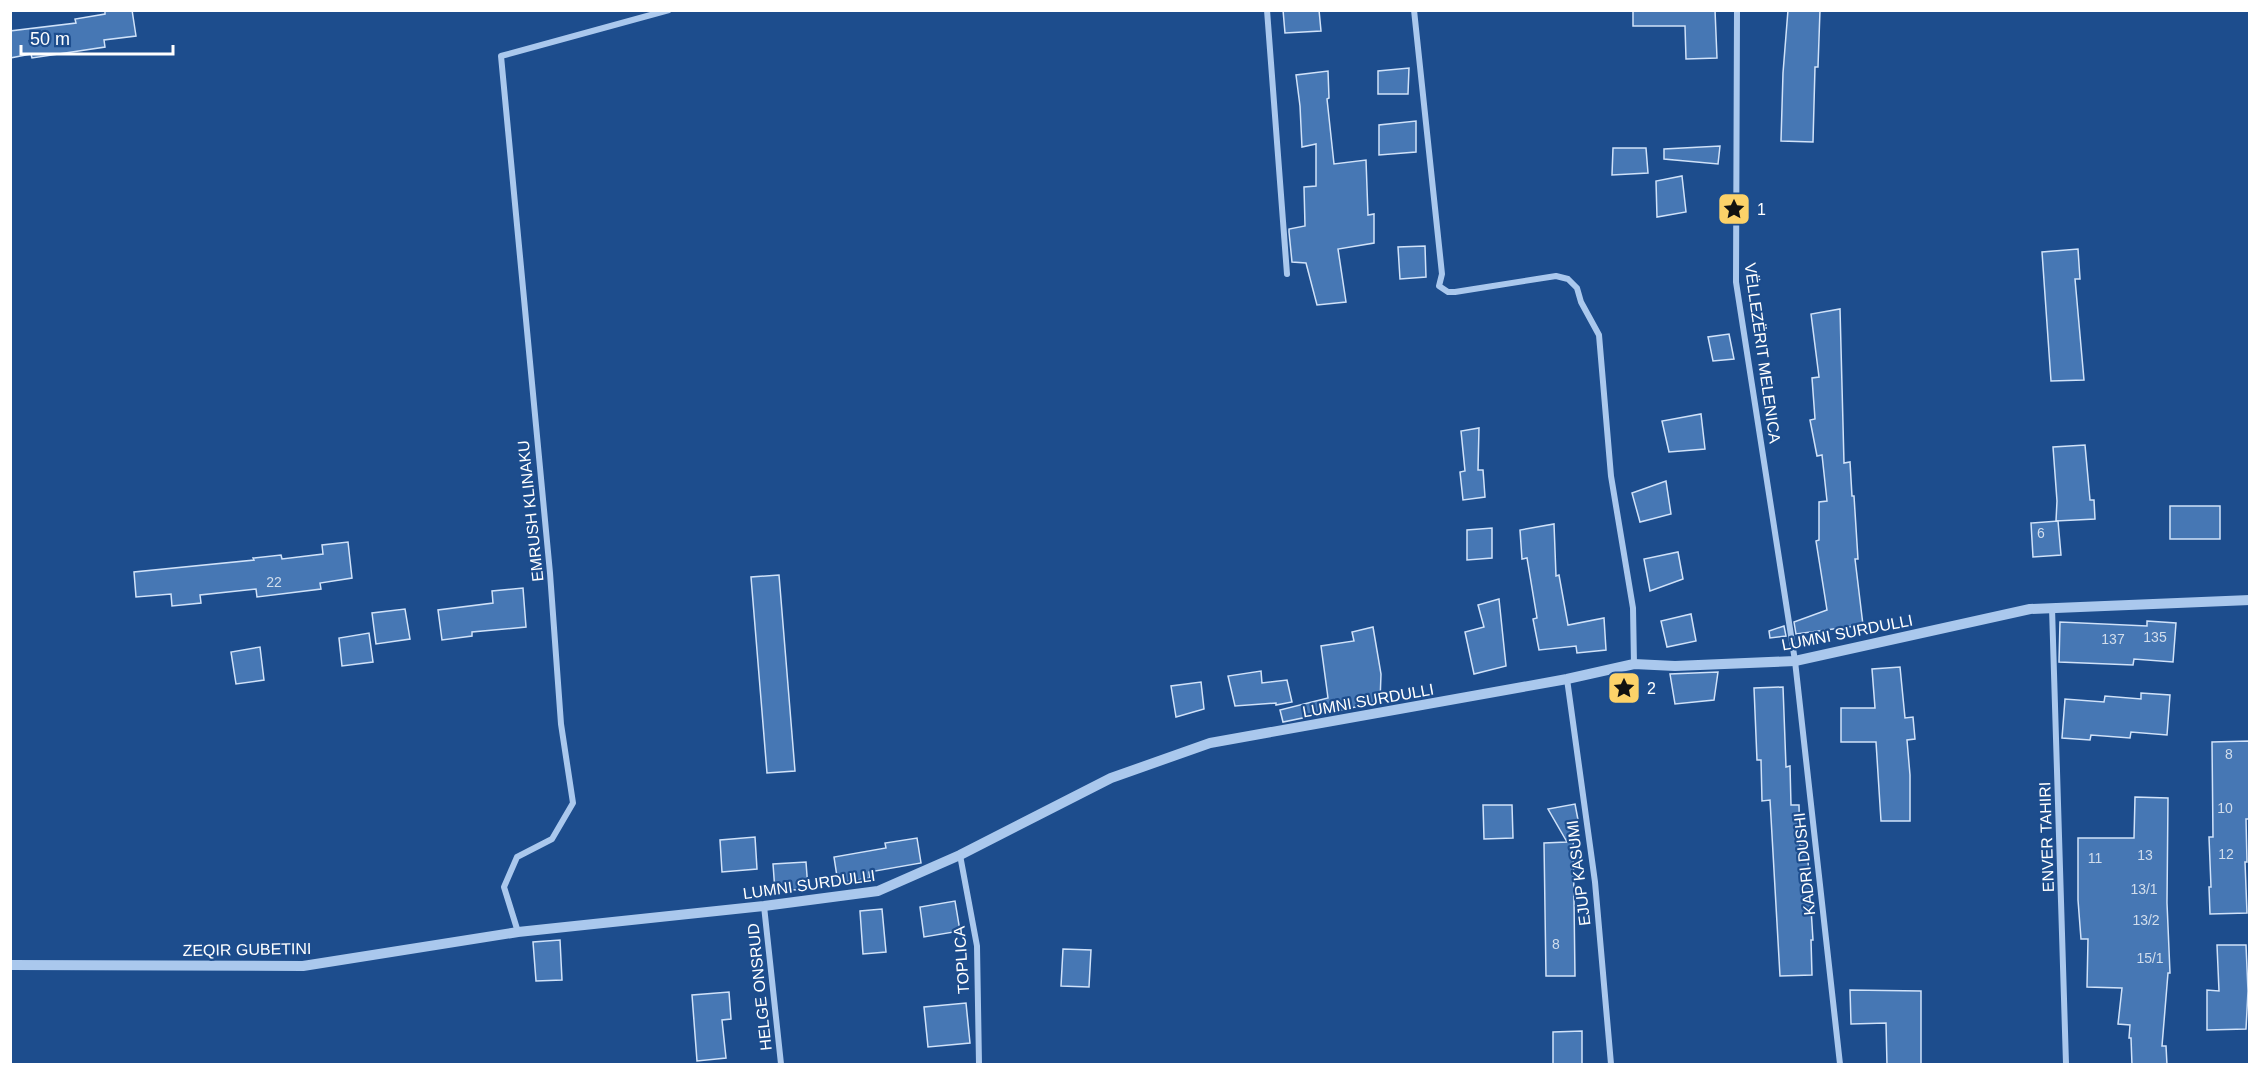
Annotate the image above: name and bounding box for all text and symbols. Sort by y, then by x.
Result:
scale bar [21,18,172,56]
text: 50 m [30,29,70,49]
place icon: 1 [1716,191,1752,227]
place label: 1 [1757,201,1766,218]
street label: VËLLEZËRIT MELENICA [1741,262,1784,445]
street label: EMRUSH KLINAKU [515,439,546,583]
house number: 6 [2037,525,2045,541]
house number: 22 [266,574,282,590]
street label: LUMNI SURDULLI [1780,611,1914,654]
house number: 135 [2143,629,2167,645]
house number: 137 [2101,631,2125,647]
place icon: 2 [1606,670,1642,706]
place label: 2 [1647,680,1656,697]
street label: LUMNI SURDULLI [1301,681,1435,720]
house number: 8 [2225,746,2233,762]
street label: ENVER TAHIRI [2036,781,2057,893]
house number: 10 [2217,800,2233,816]
street label: KADRI DUSHI [1791,812,1818,916]
street label: EJUP KASUMI [1564,819,1593,927]
house number: 12 [2218,846,2234,862]
house number: 13 [2137,847,2153,863]
house number: 11 [2088,850,2102,866]
street label: LUMNI SURDULLI [742,867,876,902]
house number: 13/1 [2130,881,2158,897]
house number: 13/2 [2132,912,2160,928]
street label: HELGE ONSRUD [744,922,775,1052]
street label: TOPLICA [951,925,972,995]
house number: 8 [1552,936,1560,952]
street label: ZEQIR GUBETINI [182,940,312,959]
house number: 15/1 [2136,950,2164,966]

